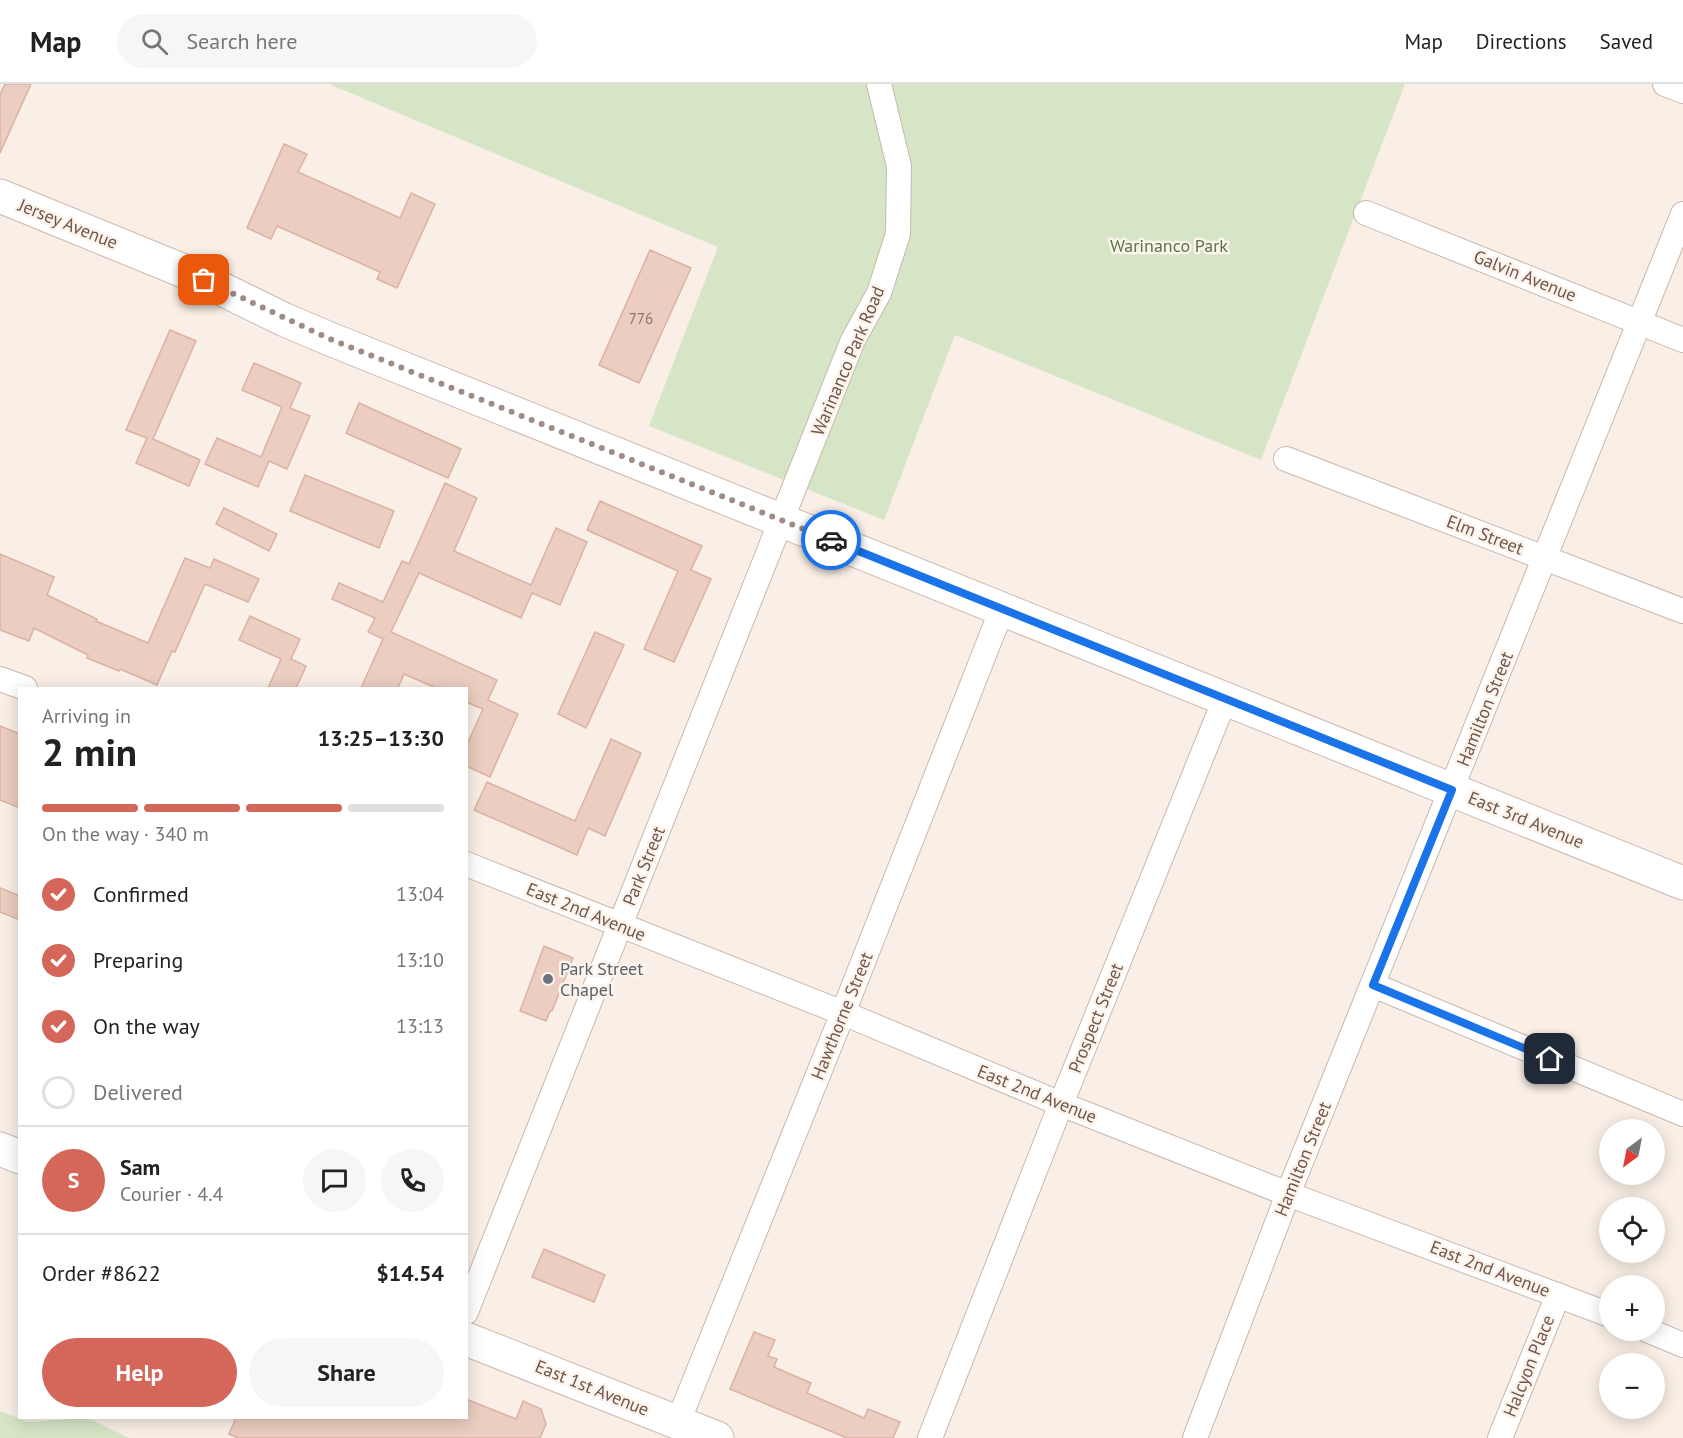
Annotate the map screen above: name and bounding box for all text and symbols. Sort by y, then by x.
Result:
search box [117,14,537,68]
text: Map [30,23,81,60]
icon: search [138,25,171,58]
text: Search here [186,27,297,55]
text: Map [1404,28,1443,55]
text: Directions [1476,28,1567,55]
text: Saved [1600,28,1653,55]
street label: Jersey Avenue [14,193,121,254]
park label: Warinanco Park [1110,234,1228,257]
street label: Galvin Avenue [1470,244,1580,307]
pin [178,254,229,305]
icon: bag [187,263,220,296]
street label: Warinanco Park Road [806,283,889,439]
house number: 776 [629,309,653,328]
street label: Elm Street [1444,509,1527,560]
courier [801,510,861,570]
icon: car [815,524,848,557]
street label: Hamilton Street [1451,648,1518,770]
text: Arriving in [42,703,131,729]
text: 13:25–13:30 [318,724,444,752]
text: 2 min [42,726,137,777]
street label: East 3rd Avenue [1465,786,1588,853]
text: On the way · 340 m [42,821,209,847]
street label: Park Street [617,823,670,909]
street label: East 2nd Avenue [523,877,649,946]
icon: check [42,878,75,911]
text: Confirmed [93,880,189,908]
text: 13:04 [396,881,444,907]
icon: check [42,944,75,977]
text: Preparing [93,946,183,974]
text: 13:10 [396,947,444,973]
street label: Hawthorne Street [805,949,878,1083]
place label: Park Street Chapel [560,957,643,1001]
street label: Prospect Street [1063,960,1128,1076]
marker: Park Street Chapel [541,972,555,986]
icon: check [42,1010,75,1043]
text: On the way [93,1012,200,1040]
text: 13:13 [396,1013,444,1039]
pin [1524,1033,1575,1084]
icon: home [1533,1042,1566,1075]
street label: East 2nd Avenue [974,1059,1100,1128]
text: Delivered [93,1078,183,1106]
street label: Hamilton Street [1269,1098,1336,1220]
north arrow [1599,1119,1665,1185]
map controls [1599,1119,1665,1419]
button: chat [303,1149,366,1212]
button: phone [381,1149,444,1212]
text: Sam [120,1153,160,1181]
text: S [68,1166,79,1194]
text: Courier · 4.4 [120,1181,223,1207]
button: locate [1599,1197,1665,1263]
street label: East 2nd Avenue [1427,1235,1554,1302]
text: Order #8622 [42,1259,161,1287]
text: $14.54 [376,1259,444,1287]
button: + [1599,1275,1665,1341]
street label: Halcyon Place [1498,1312,1559,1420]
button: Help [42,1338,237,1407]
button: Share [249,1338,444,1407]
button: − [1599,1353,1665,1419]
street label: East 1st Avenue [532,1354,653,1421]

